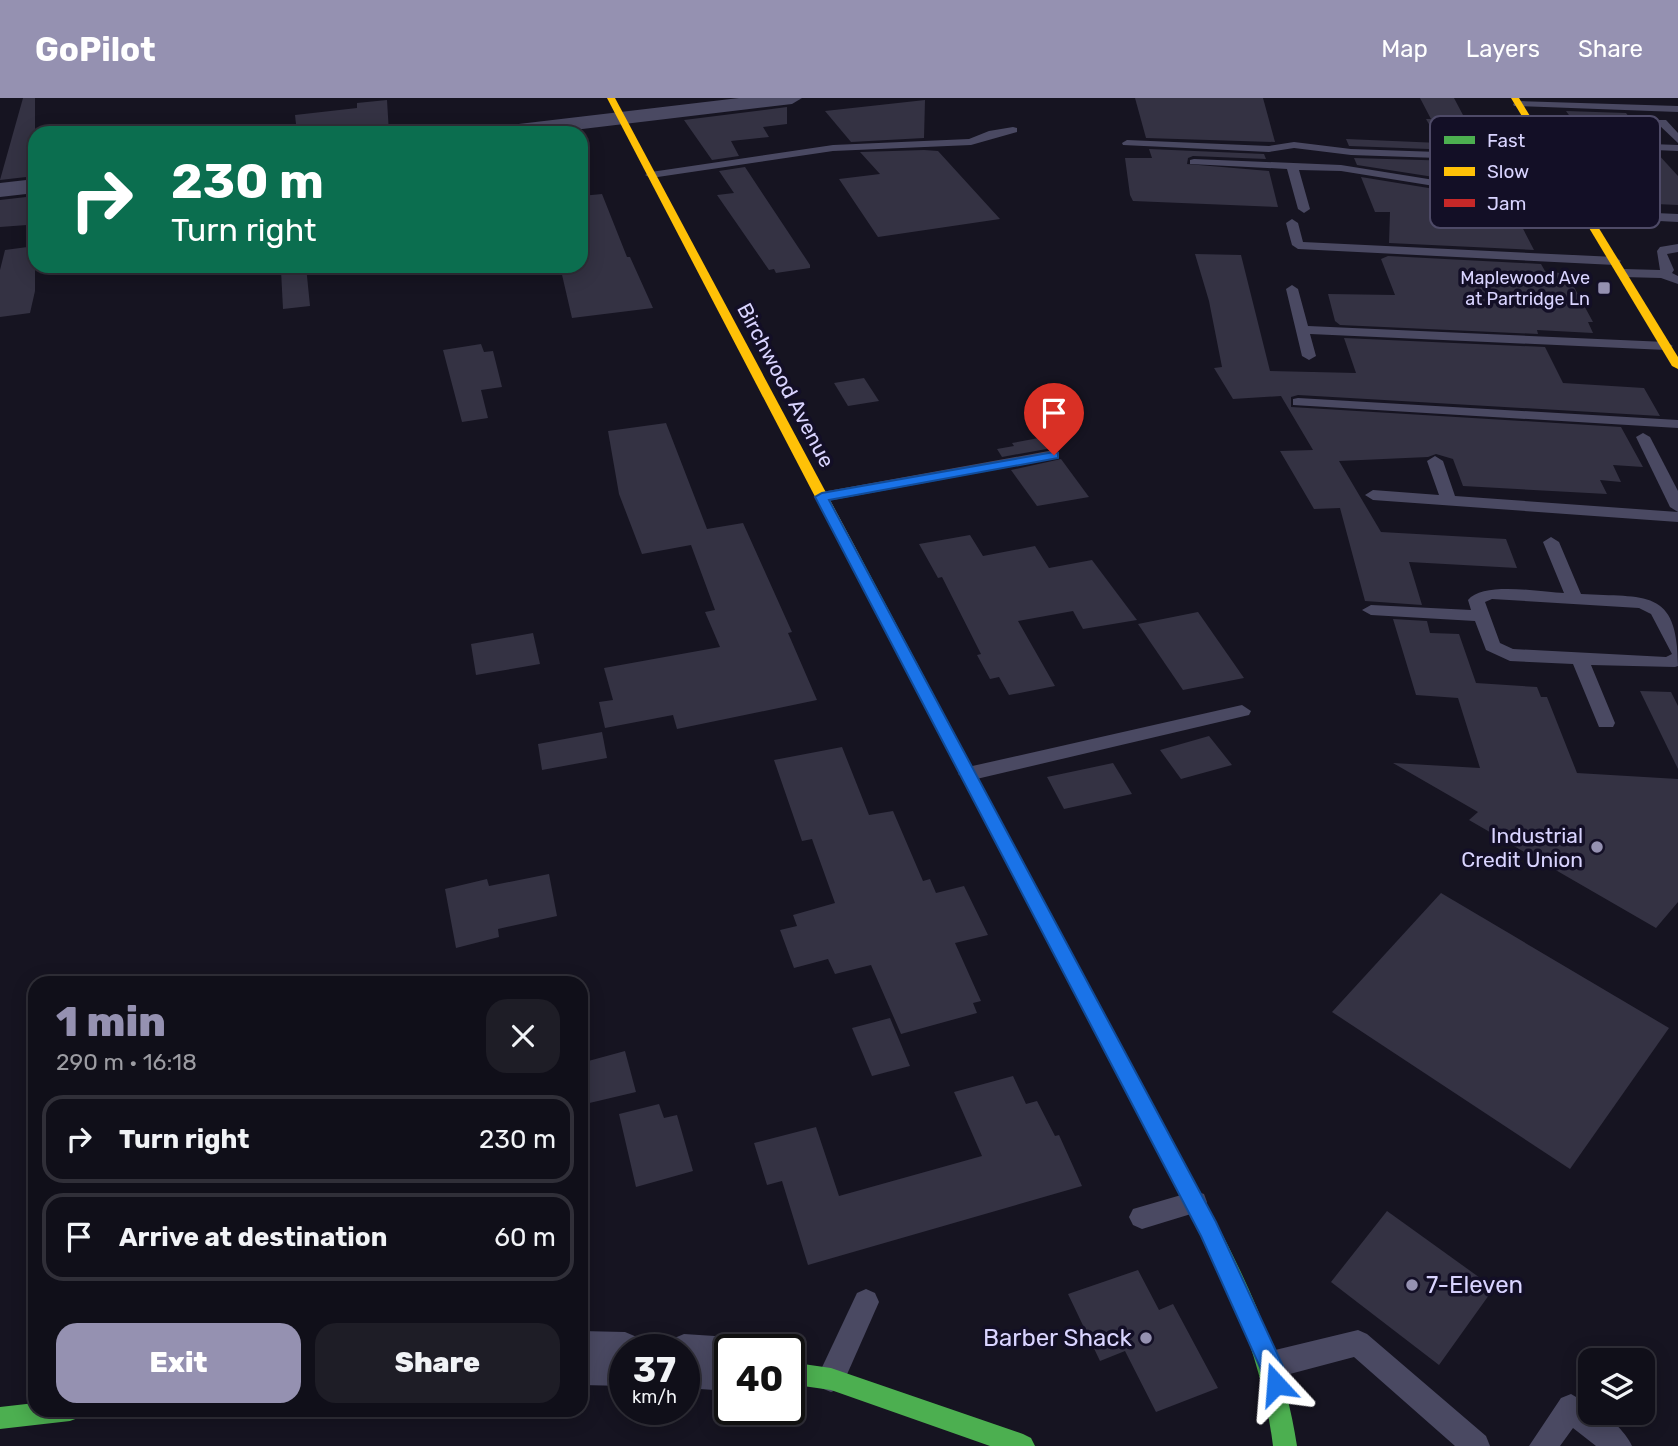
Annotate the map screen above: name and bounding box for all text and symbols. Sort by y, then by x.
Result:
text: GoPilot [35,30,156,69]
text: Map [1381,35,1428,63]
text: Layers [1466,35,1540,63]
text: Share [1578,35,1643,63]
legend [1430,116,1660,228]
text: Fast [1487,129,1526,152]
text: 230 m [171,152,324,210]
icon: right [56,154,147,245]
text: Slow [1487,160,1529,183]
text: Jam [1487,192,1526,215]
text: Turn right [171,211,316,249]
place label: Maplewood Ave at Partridge Ln [1460,267,1590,310]
marker: Maplewood Ave at Partridge Ln [1596,280,1612,296]
street label: Birchwood Avenue [732,299,840,471]
pin [1024,383,1084,455]
icon: arrive [1035,394,1073,432]
place label: Industrial Credit Union [1461,823,1583,872]
marker: Industrial Credit Union [1589,839,1605,855]
text: 1 min [56,997,166,1047]
button: close [486,999,560,1073]
text: 290 m · 16:18 [56,1048,197,1076]
icon: right [60,1120,98,1158]
text: Turn right [119,1124,249,1155]
text: 230 m [479,1124,556,1155]
icon: arrive [60,1218,98,1256]
text: Arrive at destination [119,1222,387,1253]
text: 60 m [494,1222,556,1253]
place label: 7-Eleven [1426,1271,1523,1299]
marker: 7-Eleven [1404,1277,1420,1293]
button: Exit [56,1323,301,1403]
button: Share [315,1323,560,1403]
place label: Barber Shack [983,1324,1133,1352]
marker: Barber Shack [1138,1330,1154,1346]
speed limit sign: 40 [714,1334,805,1425]
position arrow [1239,1347,1313,1421]
map controls [1578,1348,1655,1425]
button: layers [1578,1348,1655,1425]
text: 37 [633,1349,676,1391]
text: km/h [632,1386,677,1408]

